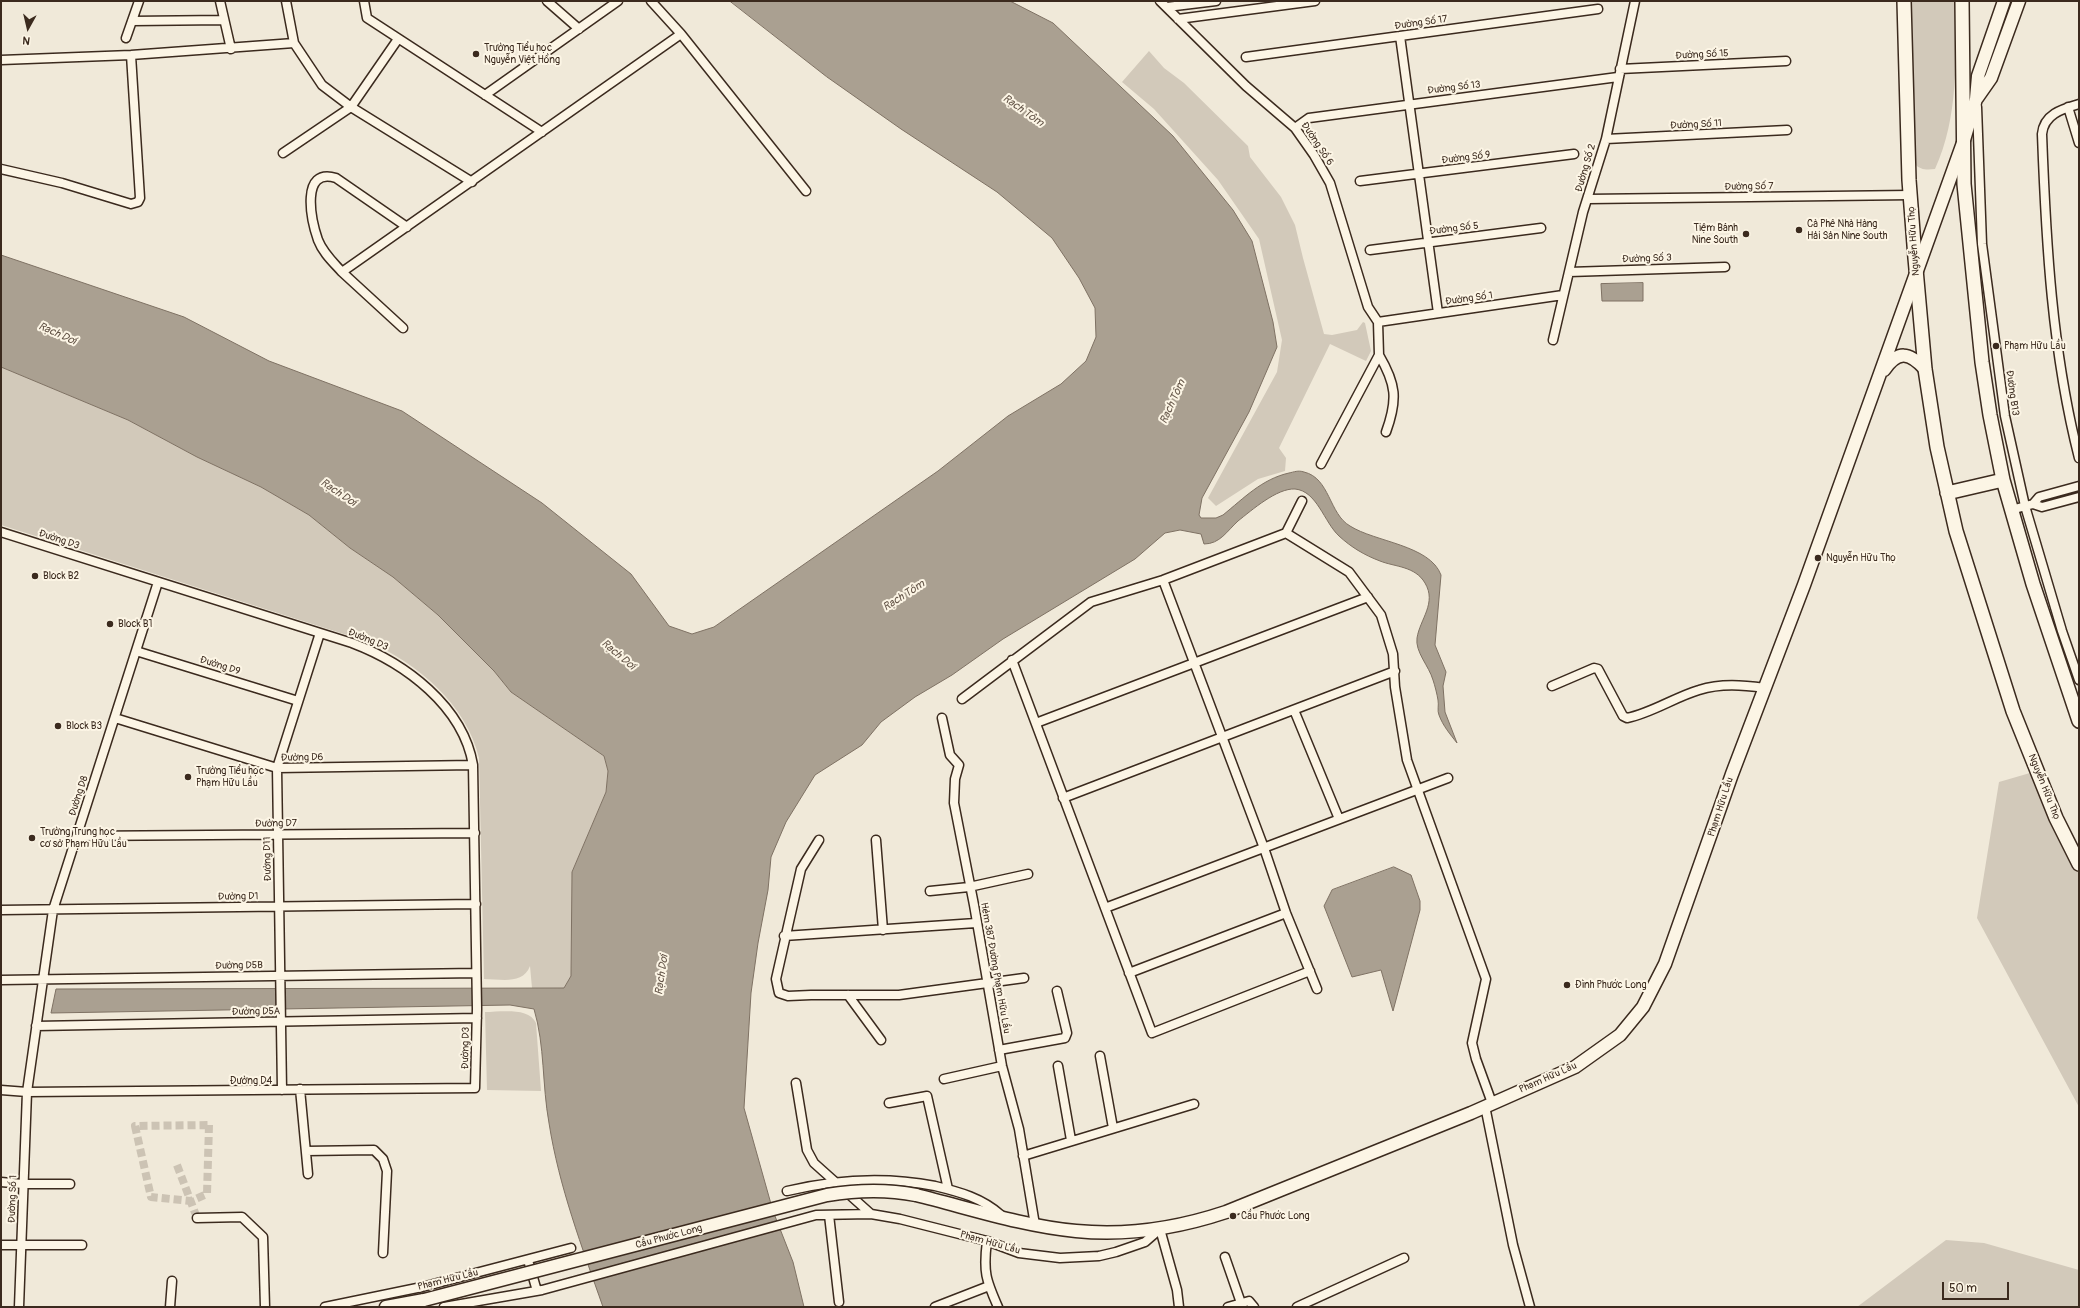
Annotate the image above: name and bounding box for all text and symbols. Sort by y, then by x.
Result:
north arrow [8,8,48,48]
street label: Đường Số 17 [1394,13,1448,33]
text: N [22,33,31,47]
place label: Trường Tiểu học Nguyễn Việt Hồng [484,42,560,66]
street label: Đường Số 15 [1675,48,1729,62]
marker: Trường Tiểu học Nguyễn Việt Hồng [471,49,481,59]
street label: Đường Số 13 [1427,79,1481,97]
water label: Rạch Tôm [1000,92,1046,130]
street label: Đường Số 11 [1670,118,1722,132]
street label: Đường Số 6 [1298,120,1336,168]
street label: Đường Số 2 [1573,143,1599,193]
street label: Đường Số 9 [1441,149,1491,167]
street label: Đường Số 7 [1724,181,1774,193]
street label: Nguyễn Hữu Thọ [1906,206,1922,276]
place label: Cà Phê Nhà Hàng Hải Sản Nine South [1807,218,1887,242]
street label: Đường Số 5 [1429,220,1479,238]
place label: Tiệm Bánh Nine South [1692,222,1738,246]
marker: Cà Phê Nhà Hàng Hải Sản Nine South [1794,225,1804,235]
marker: Tiệm Bánh Nine South [1741,229,1751,239]
street label: Đường Số 3 [1622,252,1672,266]
street label: Đường Số 1 [1445,290,1493,308]
water label: Rạch Dơi [36,320,78,348]
place label: Phạm Hữu Lầu [2004,340,2066,352]
marker: Phạm Hữu Lầu [1991,341,2001,351]
street label: Đường B13 [2003,370,2021,416]
water label: Rạch Tôm [1157,378,1189,426]
water label: Rạch Dơi [318,476,358,510]
street label: Đường D3 [37,528,81,552]
place label: Nguyễn Hữu Thọ [1826,552,1896,564]
marker: Nguyễn Hữu Thọ [1813,553,1823,563]
place label: Block B2 [43,570,79,582]
marker: Block B2 [30,571,40,581]
water label: Rạch Tôm [881,578,927,614]
place label: Block B1 [118,618,152,630]
marker: Block B1 [105,619,115,629]
street label: Đường D3 [346,627,390,653]
water label: Rạch Dơi [598,637,638,673]
street label: Đường D9 [198,654,242,678]
place label: Block B3 [66,720,102,732]
marker: Block B3 [53,721,63,731]
street label: Đường D6 [281,752,323,764]
street label: Nguyễn Hữu Thọ [2025,752,2063,822]
place label: Trường Tiểu học Phạm Hữu Lầu [196,765,264,788]
marker: Trường Tiểu học Phạm Hữu Lầu [183,772,193,782]
street label: Đường D8 [67,774,91,818]
street label: Phạm Hữu Lầu [1706,776,1736,838]
street label: Đường D7 [255,818,297,830]
place label: Trường Trung học cơ sở Phạm Hữu Lầu [40,826,127,850]
marker: Trường Trung học cơ sở Phạm Hữu Lầu [27,833,37,843]
street label: Đường D11 [262,837,274,881]
street label: Đường D1 [218,891,258,903]
street label: Hẻm 387 Đường Phạm Hữu Lầu [978,901,1012,1035]
water label: Rạch Dơi [653,954,671,996]
street label: Đường D5B [215,960,263,972]
place label: Đình Phước Long [1575,979,1646,991]
marker: Đình Phước Long [1562,980,1572,990]
street label: Đường D5A [232,1006,280,1018]
street label: Đường D3 [460,1027,472,1069]
street label: Phạm Hữu Lầu [1517,1060,1579,1096]
street label: Đường D4 [230,1075,272,1087]
street label: Đường Số 1 [6,1175,20,1223]
place label: Cầu Phước Long [1241,1210,1309,1222]
marker: Cầu Phước Long [1228,1211,1238,1221]
street label: Cầu Phước Long [634,1222,704,1252]
street label: Phạm Hữu Lầu [959,1229,1021,1257]
street label: Phạm Hữu Lầu [417,1267,479,1293]
scale bar [1944,1274,2011,1300]
text: 50 m [1949,1281,1977,1296]

